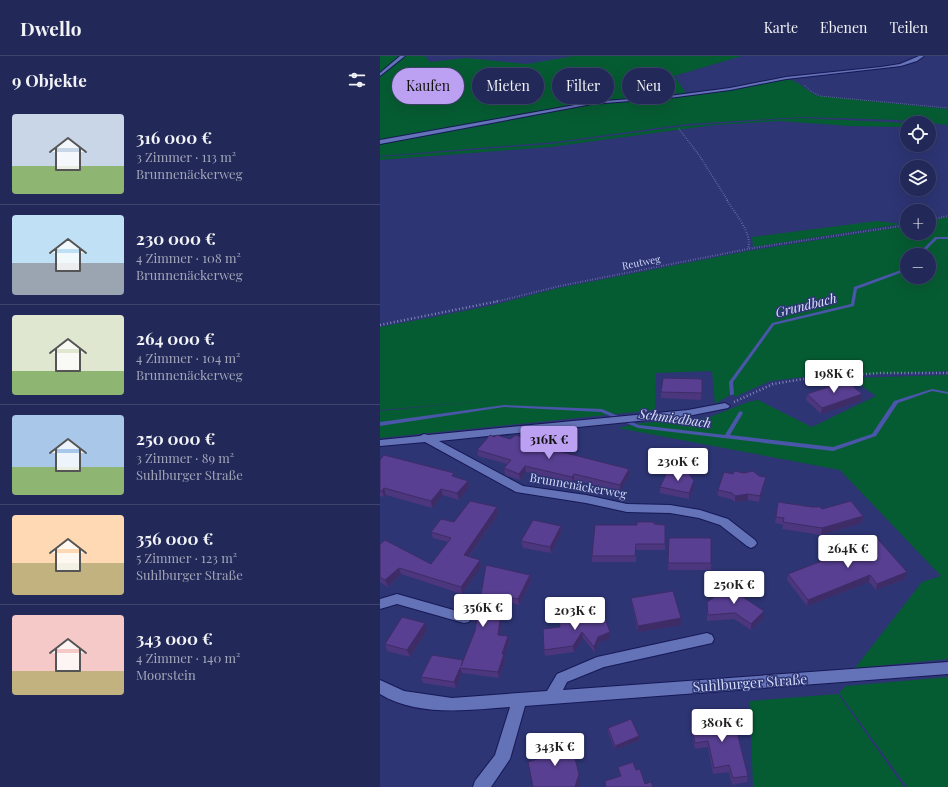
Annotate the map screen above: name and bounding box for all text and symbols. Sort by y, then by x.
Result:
text: Dwello [20,15,81,41]
text: Karte [764,18,798,37]
text: Ebenen [820,18,867,37]
text: Teilen [889,18,928,37]
chip: Kaufen [392,68,464,104]
chip: Mieten [472,68,544,104]
chip: Filter [552,68,614,104]
chip: Neu [622,68,675,104]
text: 9 Objekte [12,69,87,91]
icon: filters [346,69,368,91]
map controls [900,116,936,284]
button: locate [900,116,936,152]
text: 316 000 € [136,126,212,148]
icon: home [44,130,92,178]
text: 3 Zimmer · 113 m² [136,148,236,165]
button: layers [900,160,936,196]
text: Brunnenäckerweg [136,165,243,182]
button: + [900,204,936,240]
text: 230 000 € [136,227,216,249]
icon: home [44,231,92,279]
button: − [900,248,936,284]
text: 4 Zimmer · 108 m² [136,249,241,266]
street label: Reutweg [621,251,662,273]
text: Brunnenäckerweg [136,266,243,283]
water label: Grundbach [773,289,838,320]
text: 264 000 € [136,327,215,349]
icon: home [44,331,92,379]
text: 4 Zimmer · 104 m² [136,349,240,366]
pin: 198K € [801,360,867,394]
text: 198K € [814,364,854,381]
text: Brunnenäckerweg [136,366,243,383]
water label: Schmiedbach [637,404,712,431]
pin: 316K € [516,426,582,460]
text: 250 000 € [136,427,215,449]
text: 316K € [529,430,569,447]
icon: home [44,431,92,479]
pin: 230K € [645,448,711,482]
text: 3 Zimmer · 89 m² [136,449,234,466]
text: 230K € [657,452,699,469]
text: Suhlburger Straße [136,466,243,483]
street label: Brunnenäckerweg [528,469,629,502]
text: 356 000 € [136,527,213,549]
icon: home [44,531,92,579]
pin: 264K € [815,535,881,569]
text: 264K € [827,539,869,556]
text: 5 Zimmer · 123 m² [136,549,237,566]
text: Suhlburger Straße [136,566,243,583]
pin: 250K € [701,571,767,605]
text: 250K € [713,575,755,592]
pin: 356K € [450,594,516,628]
pin: 203K € [542,597,608,631]
text: 356K € [463,598,503,615]
text: 203K € [554,601,596,618]
text: 343 000 € [136,627,213,649]
icon: home [44,631,92,679]
text: 4 Zimmer · 140 m² [136,649,240,666]
text: Moorstein [136,666,196,683]
street label: Suhlburger Straße [692,669,808,696]
pin: 380K € [689,709,755,743]
text: 380K € [701,713,743,730]
pin: 343K € [522,733,588,767]
text: 343K € [535,737,575,754]

